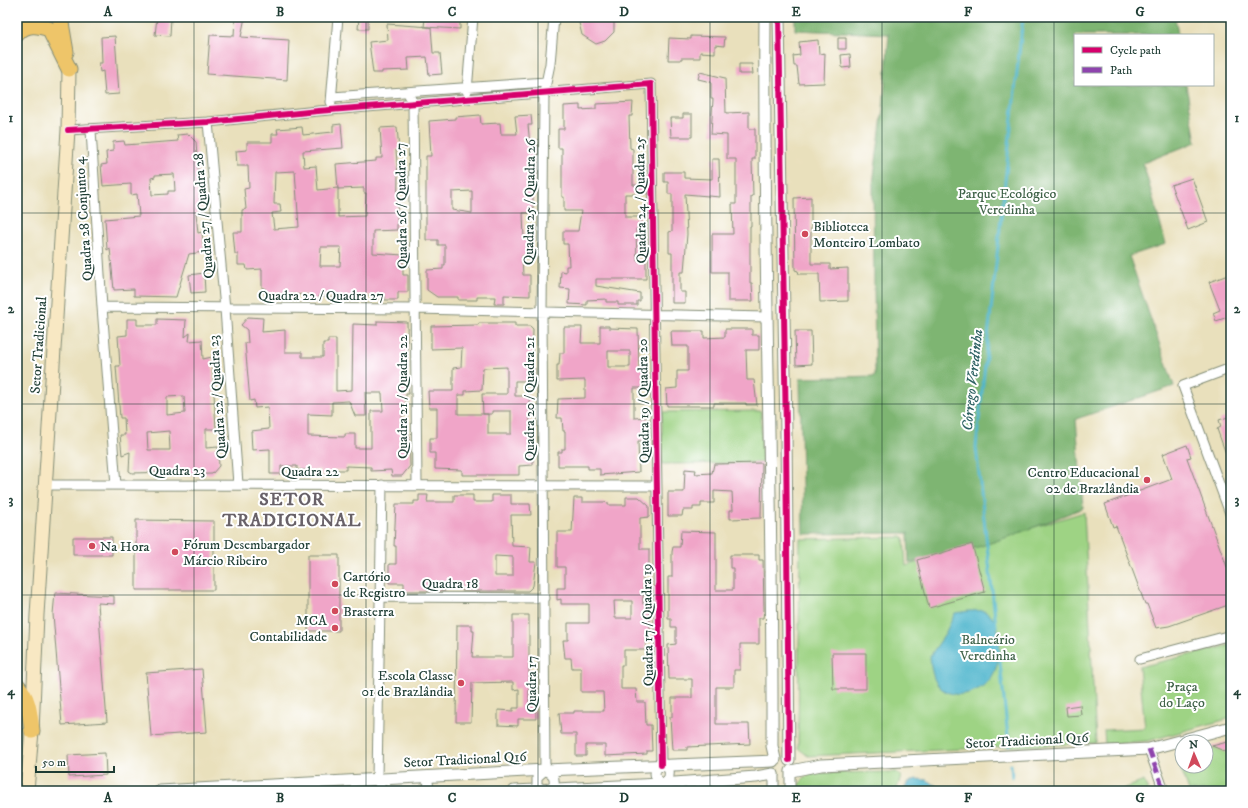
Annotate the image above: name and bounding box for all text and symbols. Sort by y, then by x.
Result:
text: A [103,4,113,20]
text: B [276,4,284,20]
text: C [448,4,457,20]
text: D [619,4,629,20]
text: E [791,4,801,20]
text: F [964,4,973,20]
text: G [1135,4,1145,20]
legend [1074,34,1214,86]
text: Cycle path [1110,43,1162,58]
text: Path [1110,63,1133,78]
text: 1 [9,110,14,126]
text: 1 [1235,110,1240,126]
street label: Quadra 24 / Quadra 25 [631,136,651,264]
street label: Quadra 25 / Quadra 26 [520,138,540,265]
street label: Quadra 26 / Quadra 27 [392,143,412,269]
street label: Quadra 27 / Quadra 28 [190,152,218,280]
street label: Quadra 28 Conjunto 4 [71,155,97,282]
park label: Parque Ecológico Veredinha [958,185,1057,219]
place label: Biblioteca Monteiro Lombato [813,218,920,252]
marker: Biblioteca Monteiro Lombato [800,229,810,239]
street label: Quadra 22 / Quadra 27 [258,287,384,305]
street label: Setor Tradicional [27,295,51,394]
text: 2 [8,301,15,317]
text: 2 [1234,301,1241,317]
water label: Córrego Veredinha [958,328,987,432]
street label: Quadra 22 / Quadra 23 [205,334,231,459]
street label: Quadra 21 / Quadra 22 [394,335,412,459]
street label: Quadra 20 / Quadra 21 [521,337,539,461]
street label: Quadra 19 / Quadra 20 [634,338,654,464]
street label: Quadra 23 [149,462,205,480]
street label: Quadra 22 [281,463,339,481]
place label: Centro Educacional 02 de Brazlândia [1028,464,1140,498]
marker: Centro Educacional 02 de Brazlândia [1142,475,1152,485]
district label: SETOR TRADICIONAL [221,489,362,532]
text: 3 [9,492,14,508]
text: 3 [1235,492,1240,508]
place label: Fórum Desembargador Márcio Ribeiro [183,536,311,570]
place label: Na Hora [100,538,150,556]
marker: Na Hora [87,541,97,551]
marker: Fórum Desembargador Márcio Ribeiro [170,547,180,557]
street label: Quadra 17 / Quadra 19 [638,563,658,687]
place label: Cartório de Registro [343,568,406,602]
street label: Quadra 18 [422,575,478,593]
marker: Cartório de Registro [330,579,340,589]
place label: Brasterra [343,603,394,621]
marker: Brasterra [330,606,340,616]
place label: MCA Contabilidade [250,612,328,646]
marker: MCA Contabilidade [330,623,340,633]
park label: Balneário Veredinha [959,631,1016,665]
street label: Quadra 17 [523,656,541,712]
place label: Escola Classe 01 de Brazlândia [362,667,453,701]
marker: Escola Classe 01 de Brazlândia [456,678,466,688]
park label: Praça do Laço [1159,678,1205,712]
text: 4 [6,683,15,700]
text: 4 [1232,683,1241,700]
street label: Setor Tradicional Q16 [965,729,1090,753]
north arrow [1174,734,1214,774]
text: N [1189,738,1198,752]
scale bar [36,748,114,774]
street label: Setor Tradicional Q16 [403,748,528,772]
text: 50 m [42,755,66,770]
text: A [103,790,113,806]
text: B [276,790,284,806]
text: C [448,790,457,806]
text: D [619,790,629,806]
text: E [791,790,801,806]
text: F [964,790,973,806]
text: G [1135,790,1145,806]

